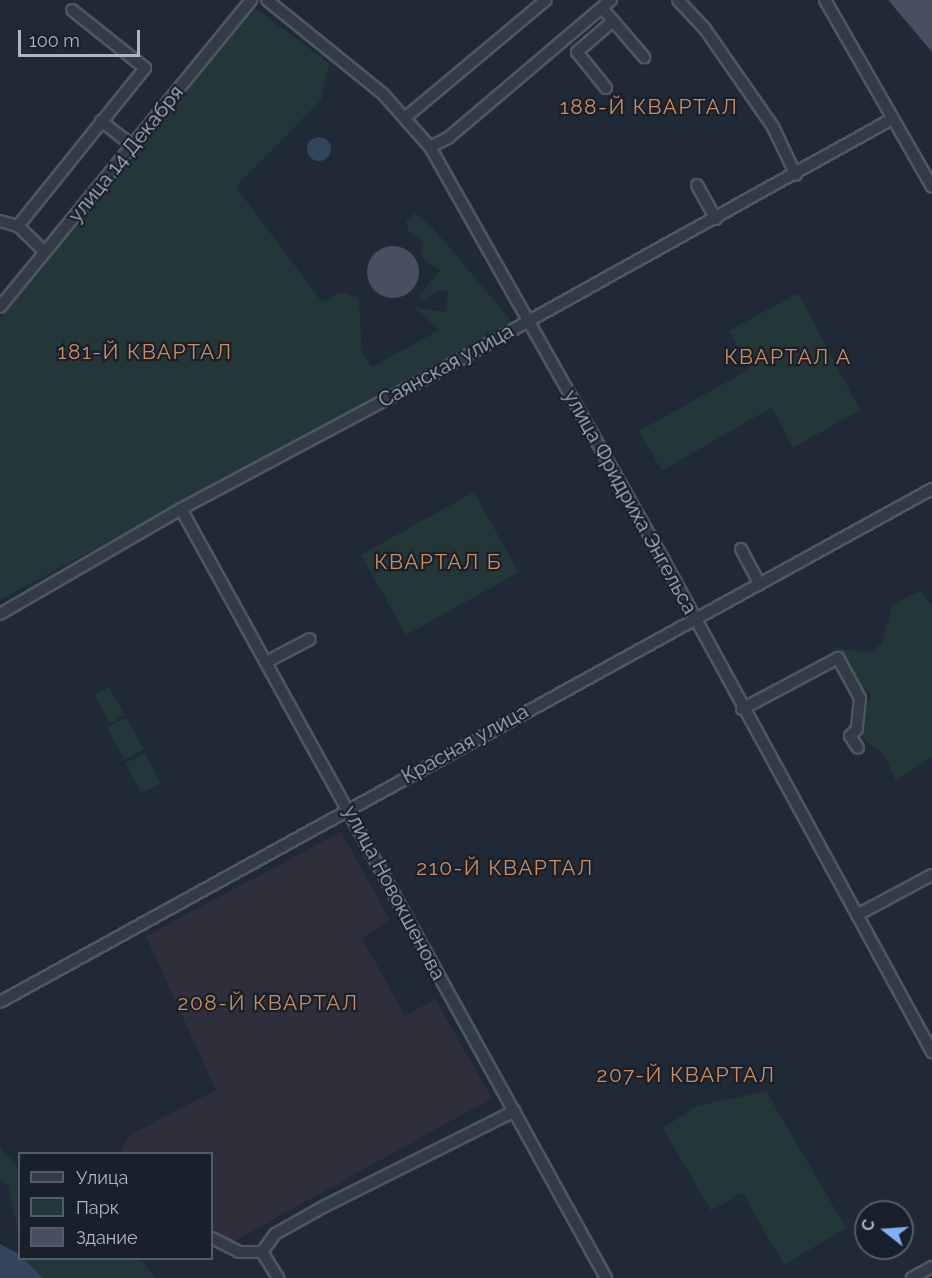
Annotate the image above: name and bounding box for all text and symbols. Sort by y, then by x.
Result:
scale bar [21,18,142,56]
text: 100 m [29,30,80,51]
street label: улица 14 Декабря [63,81,189,227]
district label: 188-Й КВАРТАЛ [560,94,738,120]
street label: Саянская улица [374,319,518,413]
district label: 181-Й КВАРТАЛ [58,339,232,365]
district label: КВАРТАЛ А [724,344,852,370]
street label: улица Фридриха Энгельса [558,386,702,618]
district label: КВАРТАЛ Б [374,549,502,575]
street label: Красная улица [397,699,533,789]
street label: улица Новокшенова [338,802,450,984]
district label: 210-Й КВАРТАЛ [416,855,594,881]
district label: 208-Й КВАРТАЛ [177,990,359,1016]
district label: 207-Й КВАРТАЛ [596,1062,776,1088]
legend [18,1152,213,1260]
text: Улица [76,1167,128,1188]
text: Парк [76,1197,119,1218]
north arrow [854,1200,914,1260]
text: С [858,1217,879,1233]
text: Здание [76,1227,138,1248]

